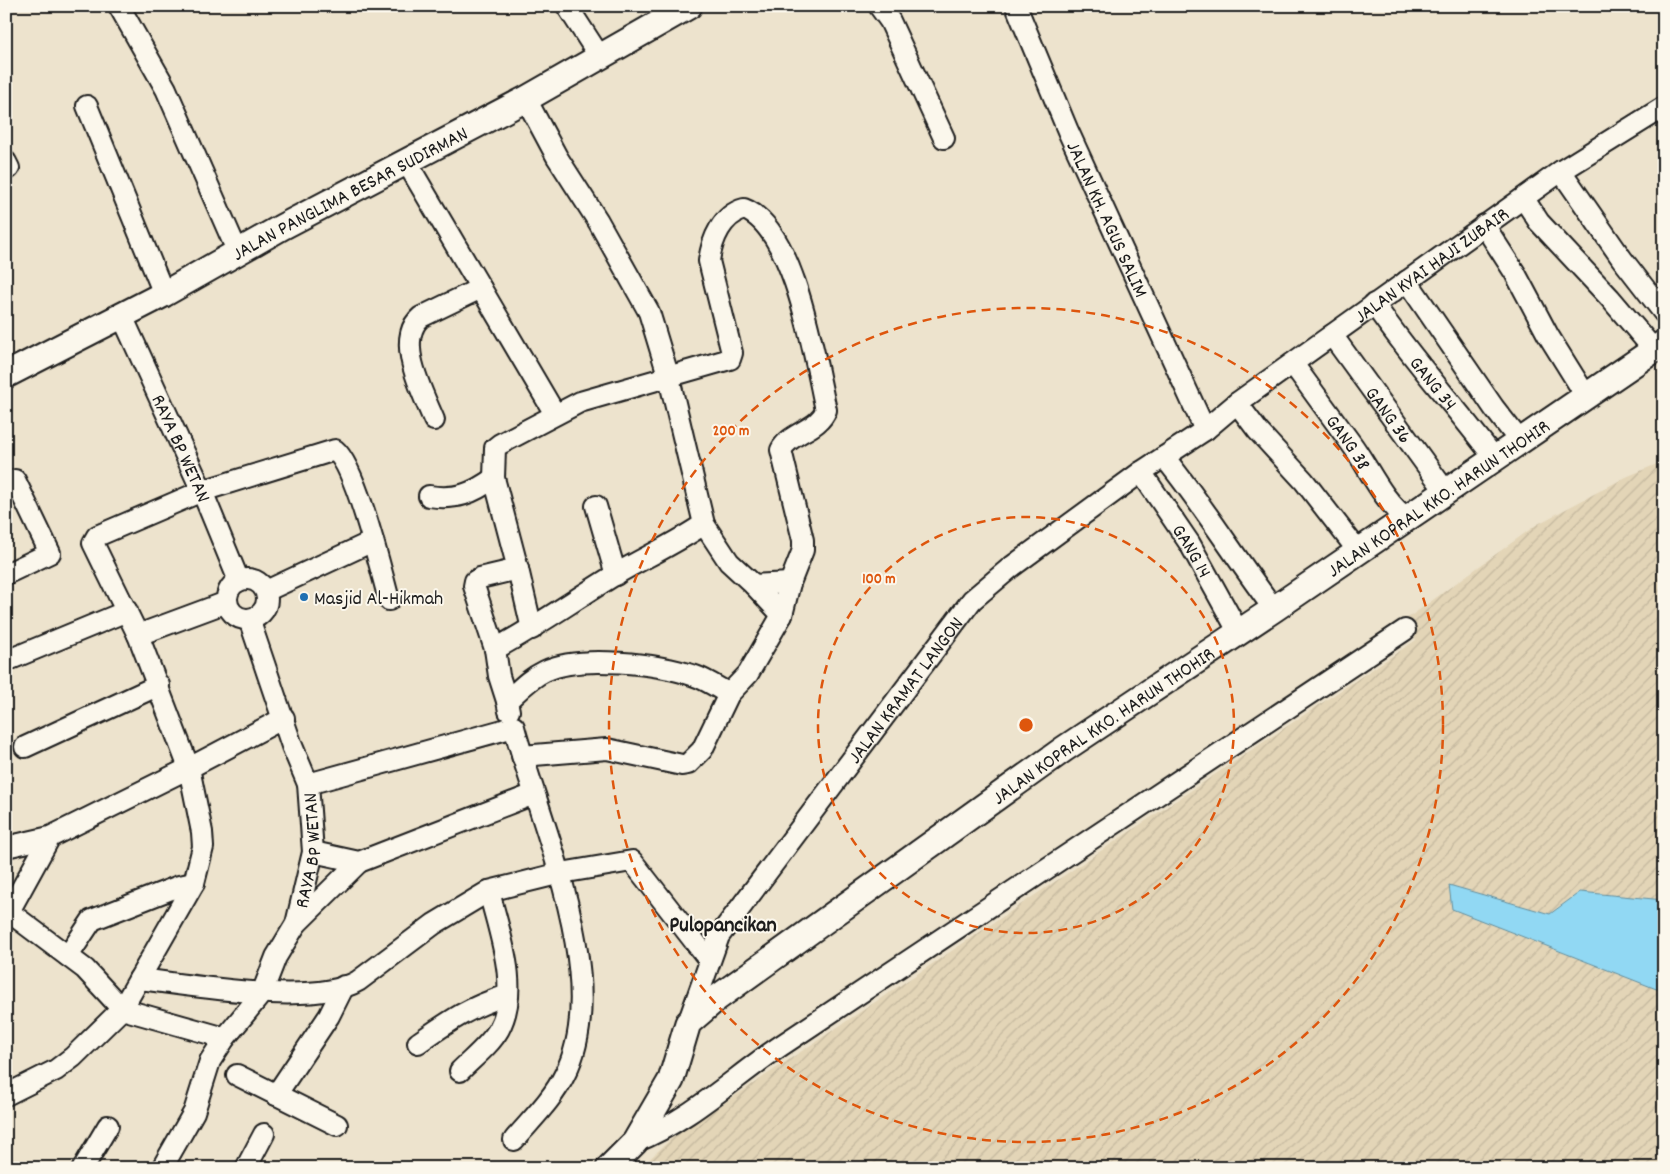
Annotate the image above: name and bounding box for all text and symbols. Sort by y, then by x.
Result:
street label: JALAN PANGLIMA BESAR SUDIRMAN [228,121,474,269]
street label: JALAN KH. AGUS SALIM [1058,137,1153,303]
street label: JALAN KYAI HAJI ZUBAIR [1350,202,1516,332]
street label: GANG 34 [1401,351,1462,418]
street label: GANG 36 [1357,382,1417,450]
street label: RAYA BP WETAN [143,391,216,507]
street label: GANG 38 [1317,410,1376,476]
street label: JALAN KOPRAL KKO. HARUN THOHIR [1323,414,1556,586]
text: 200 m [713,421,749,443]
street label: GANG 14 [1163,519,1217,584]
text: 100 m [862,569,896,591]
place label: Masjid Al-Hikmah [314,586,443,614]
marker: Masjid Al-Hikmah [298,591,310,603]
street label: JALAN KRAMAT LANGON [842,612,972,771]
street label: JALAN KOPRAL KKO. HARUN THOHIR [987,641,1221,813]
centre of rings [1017,716,1035,734]
street label: RAYA BP WETAN [289,792,330,911]
district label: Pulopancikan [669,911,777,942]

